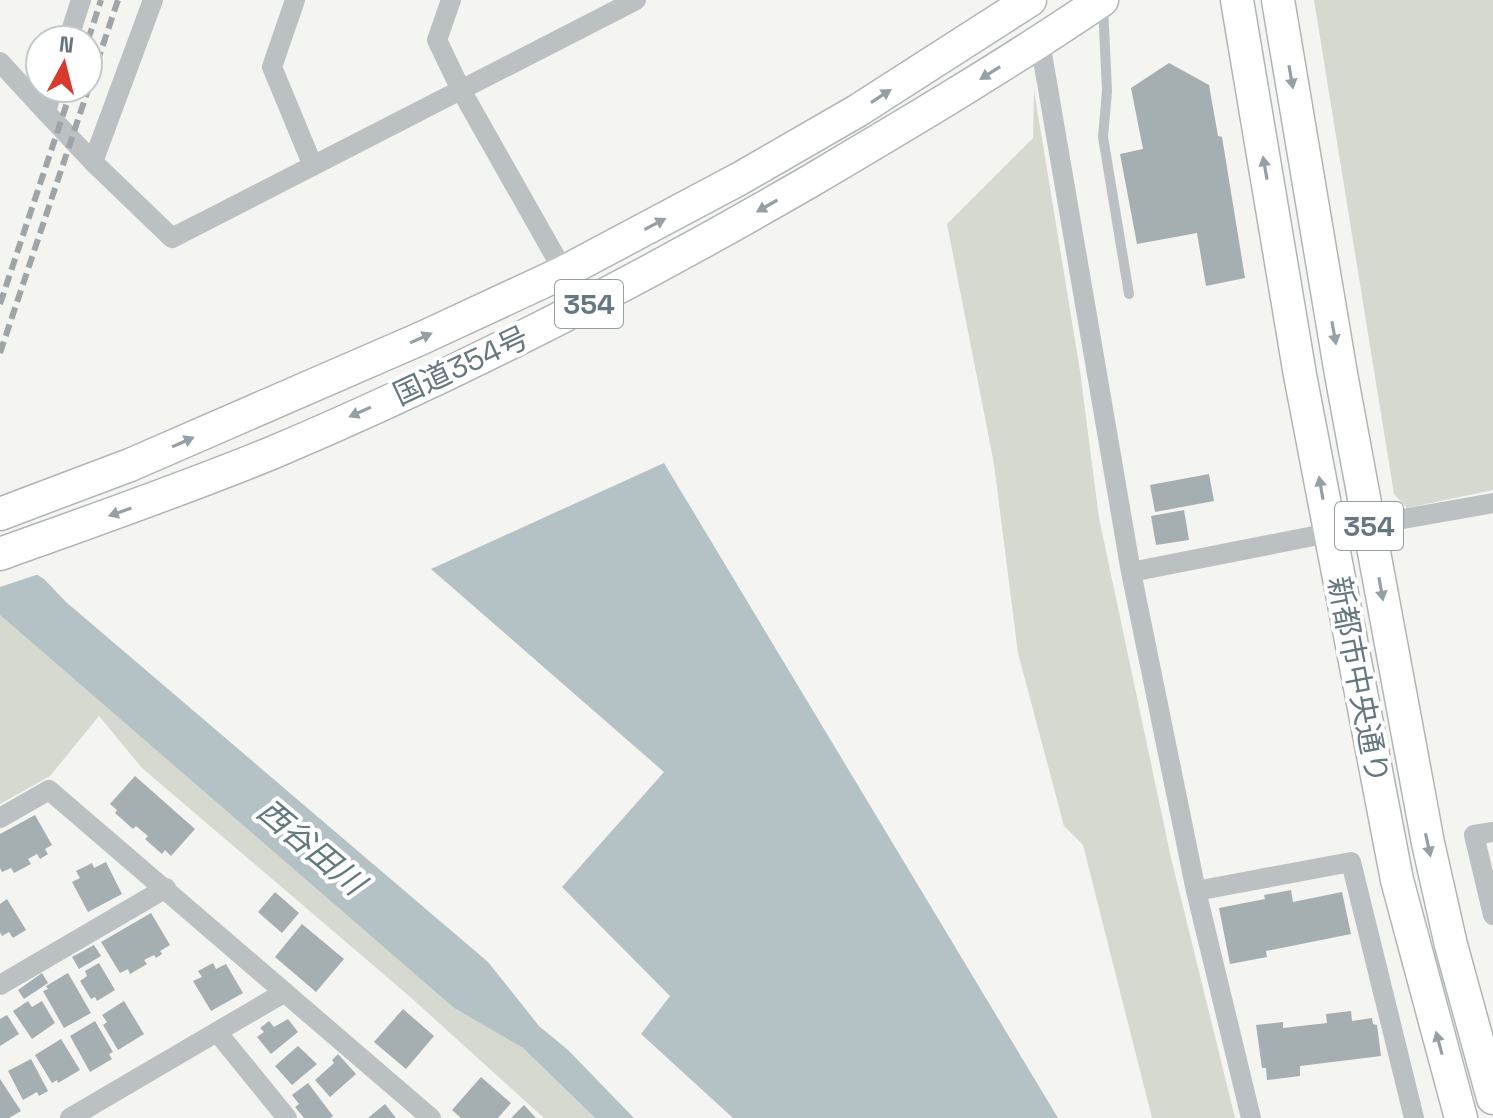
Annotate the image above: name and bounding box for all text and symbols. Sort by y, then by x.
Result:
north arrow [24,24,104,104]
text: N [57,29,75,59]
one-way arrow [1285,65,1297,90]
one-way arrow [979,66,1001,80]
one-way arrow [870,89,892,103]
one-way arrow [1258,155,1271,180]
one-way arrow [756,199,778,213]
one-way arrow [643,217,666,231]
road number: 354 [555,280,623,328]
street label: 国道354号 [387,317,535,414]
one-way arrow [1328,321,1341,346]
one-way arrow [409,331,433,345]
one-way arrow [349,406,372,419]
one-way arrow [171,435,195,449]
one-way arrow [1314,475,1326,500]
road number: 354 [1335,502,1403,550]
one-way arrow [108,506,132,518]
street label: 新都市中央通り [1319,573,1398,787]
one-way arrow [1375,577,1387,602]
water label: 西谷田川 [249,791,375,905]
one-way arrow [1422,832,1435,857]
one-way arrow [1433,1030,1445,1055]

